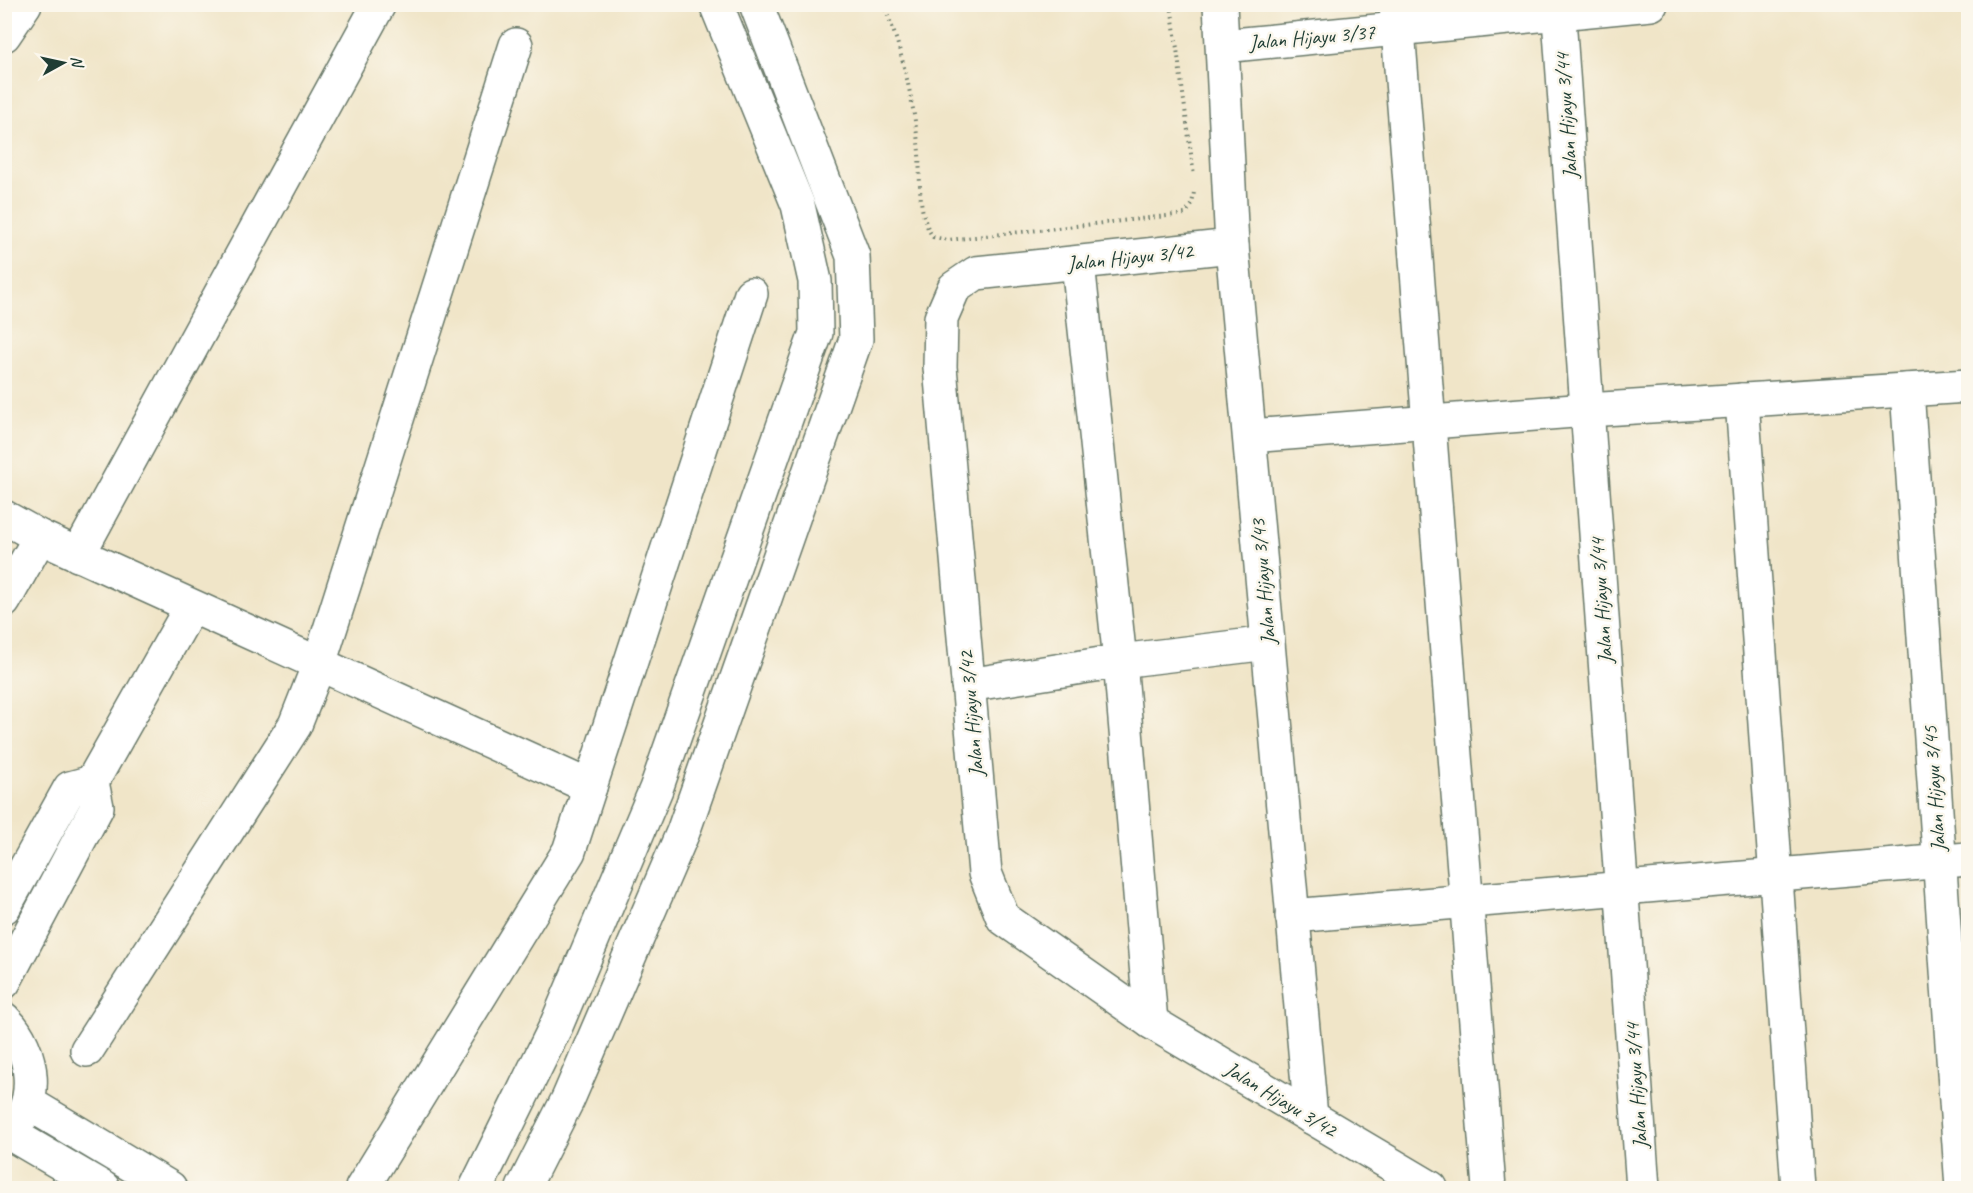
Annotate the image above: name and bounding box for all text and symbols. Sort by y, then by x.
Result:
street label: Jalan Hijayu 3/37 [1247,18,1377,56]
north arrow [33,33,93,93]
street label: Jalan Hijayu 3/44 [1548,50,1583,181]
text: N [66,55,88,70]
street label: Jalan Hijayu 3/42 [1065,237,1196,277]
street label: Jalan Hijayu 3/43 [1244,517,1282,647]
street label: Jalan Hijayu 3/44 [1583,535,1618,666]
street label: Jalan Hijayu 3/42 [952,649,990,779]
street label: Jalan Hijayu 3/45 [1917,724,1951,854]
street label: Jalan Hijayu 3/44 [1618,1020,1653,1151]
street label: Jalan Hijayu 3/42 [1219,1055,1343,1143]

